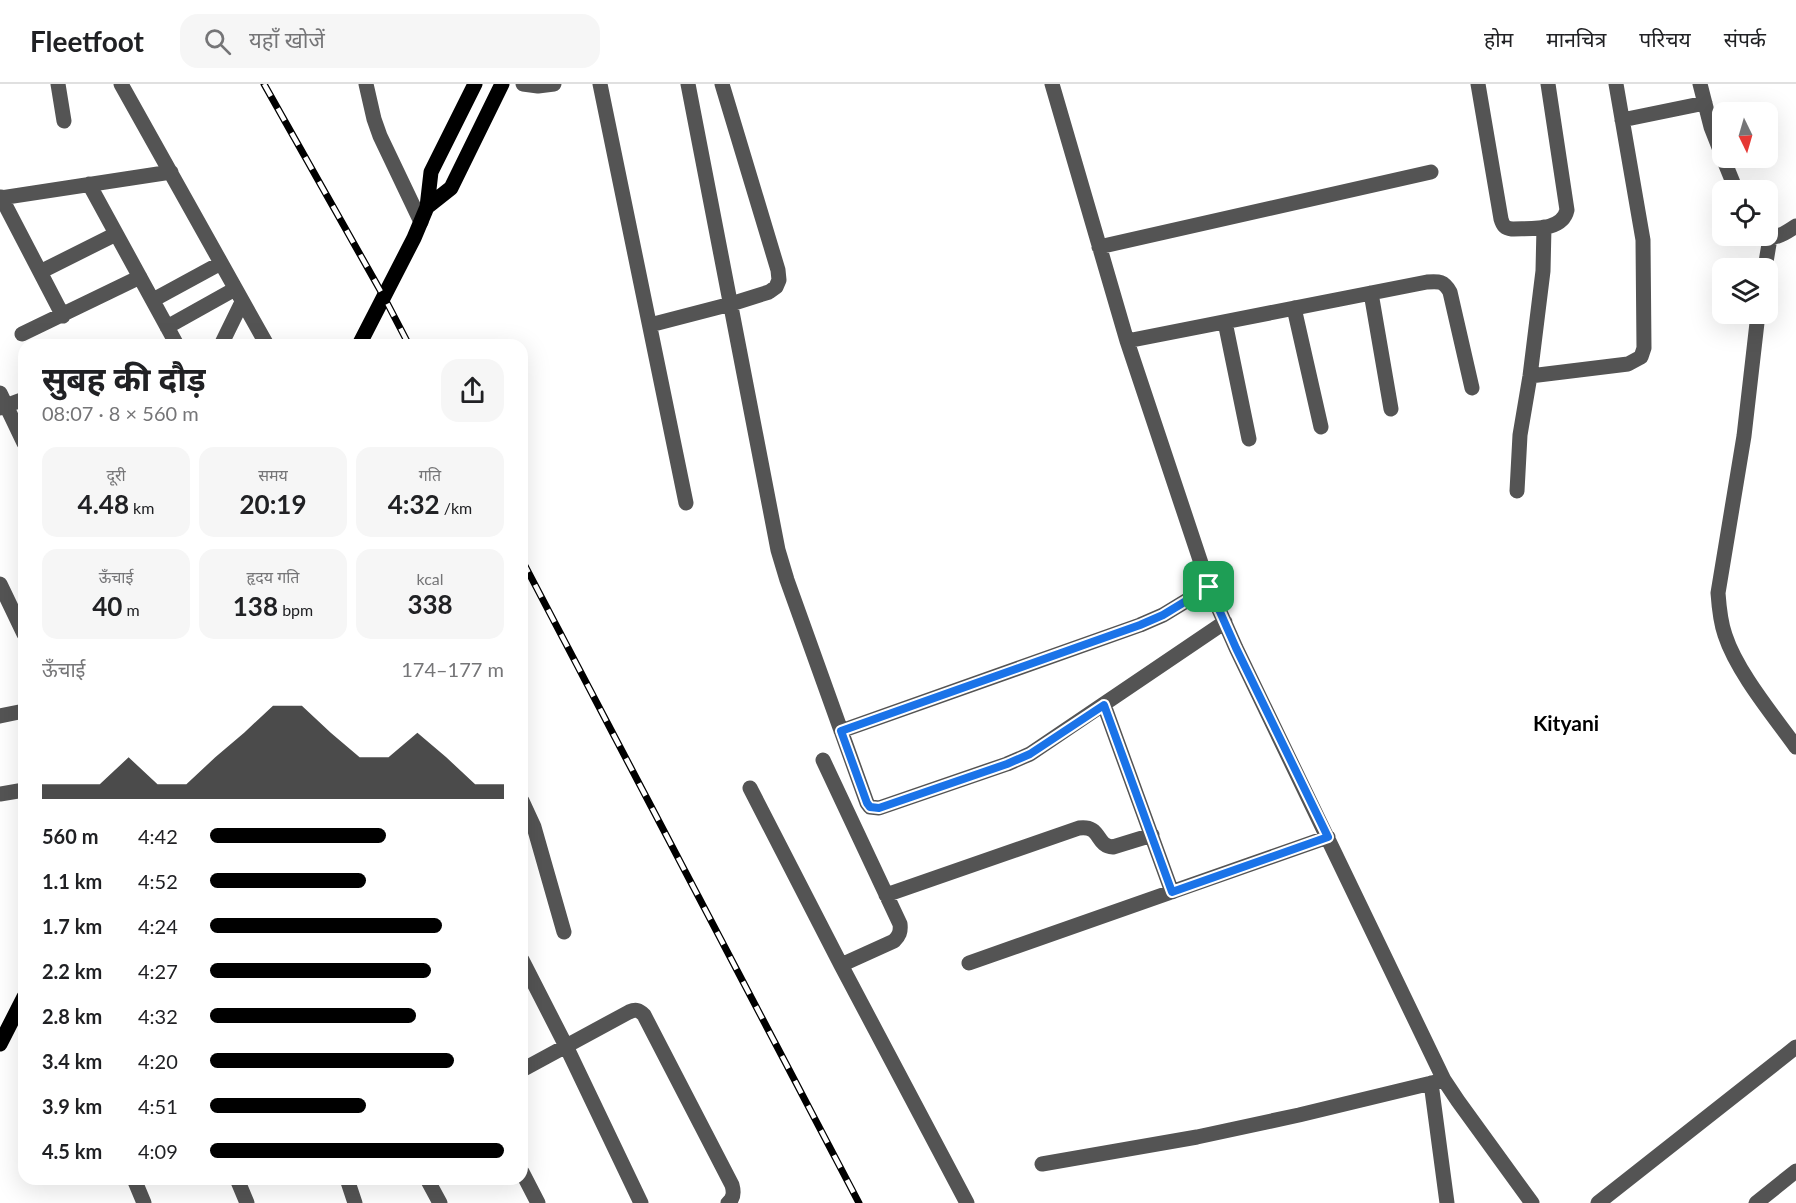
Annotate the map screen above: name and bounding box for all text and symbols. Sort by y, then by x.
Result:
search box [180,14,600,68]
text: Fleetfoot [30,24,144,58]
icon: search [201,25,234,58]
text: यहाँ खोजें [249,26,325,53]
text: होम [1484,26,1513,51]
text: मानचित्र [1546,26,1606,51]
text: परिचय [1639,26,1691,51]
text: संपर्क [1724,26,1766,51]
north arrow [1712,102,1778,168]
map controls [1712,102,1778,324]
button: locate [1712,180,1778,246]
button: layers [1712,258,1778,324]
text: सुबह की दौड़ [42,358,206,398]
button: share [441,359,504,422]
text: 08:07 · 8 × 560 m [42,401,199,425]
text: दूरी [106,465,126,484]
text: समय [258,465,288,484]
text: गति [419,465,441,484]
text: 4.48 [78,488,129,520]
text: 20:19 [239,488,307,520]
text: 4:32 [388,488,440,520]
text: km [129,498,154,517]
text: /km [440,498,472,517]
pin [1183,561,1234,612]
text: ऊँचाई [99,567,133,586]
text: हृदय गति [247,567,299,586]
text: kcal [416,569,444,588]
icon: arrive [1192,570,1225,603]
text: 338 [407,588,453,620]
text: 40 [92,590,122,622]
text: 138 [233,590,278,622]
text: m [122,600,140,619]
text: bpm [278,600,313,619]
text: ऊँचाई [42,657,85,681]
text: 174–177 m [401,657,504,681]
district label: Kityani [1533,710,1599,735]
text: 560 m [42,824,98,848]
text: 4:42 [138,824,178,848]
text: 1.1 km [42,869,102,893]
text: 4:52 [138,869,178,893]
text: 1.7 km [42,914,102,938]
text: 4:24 [138,914,178,938]
text: 2.2 km [42,959,102,983]
text: 4:27 [138,959,178,983]
text: 2.8 km [42,1004,102,1028]
text: 4:32 [138,1004,178,1028]
text: 3.4 km [42,1049,102,1073]
text: 4:20 [138,1049,178,1073]
text: 3.9 km [42,1094,102,1118]
text: 4:51 [138,1094,178,1118]
text: 4.5 km [42,1139,102,1163]
text: 4:09 [138,1139,178,1163]

